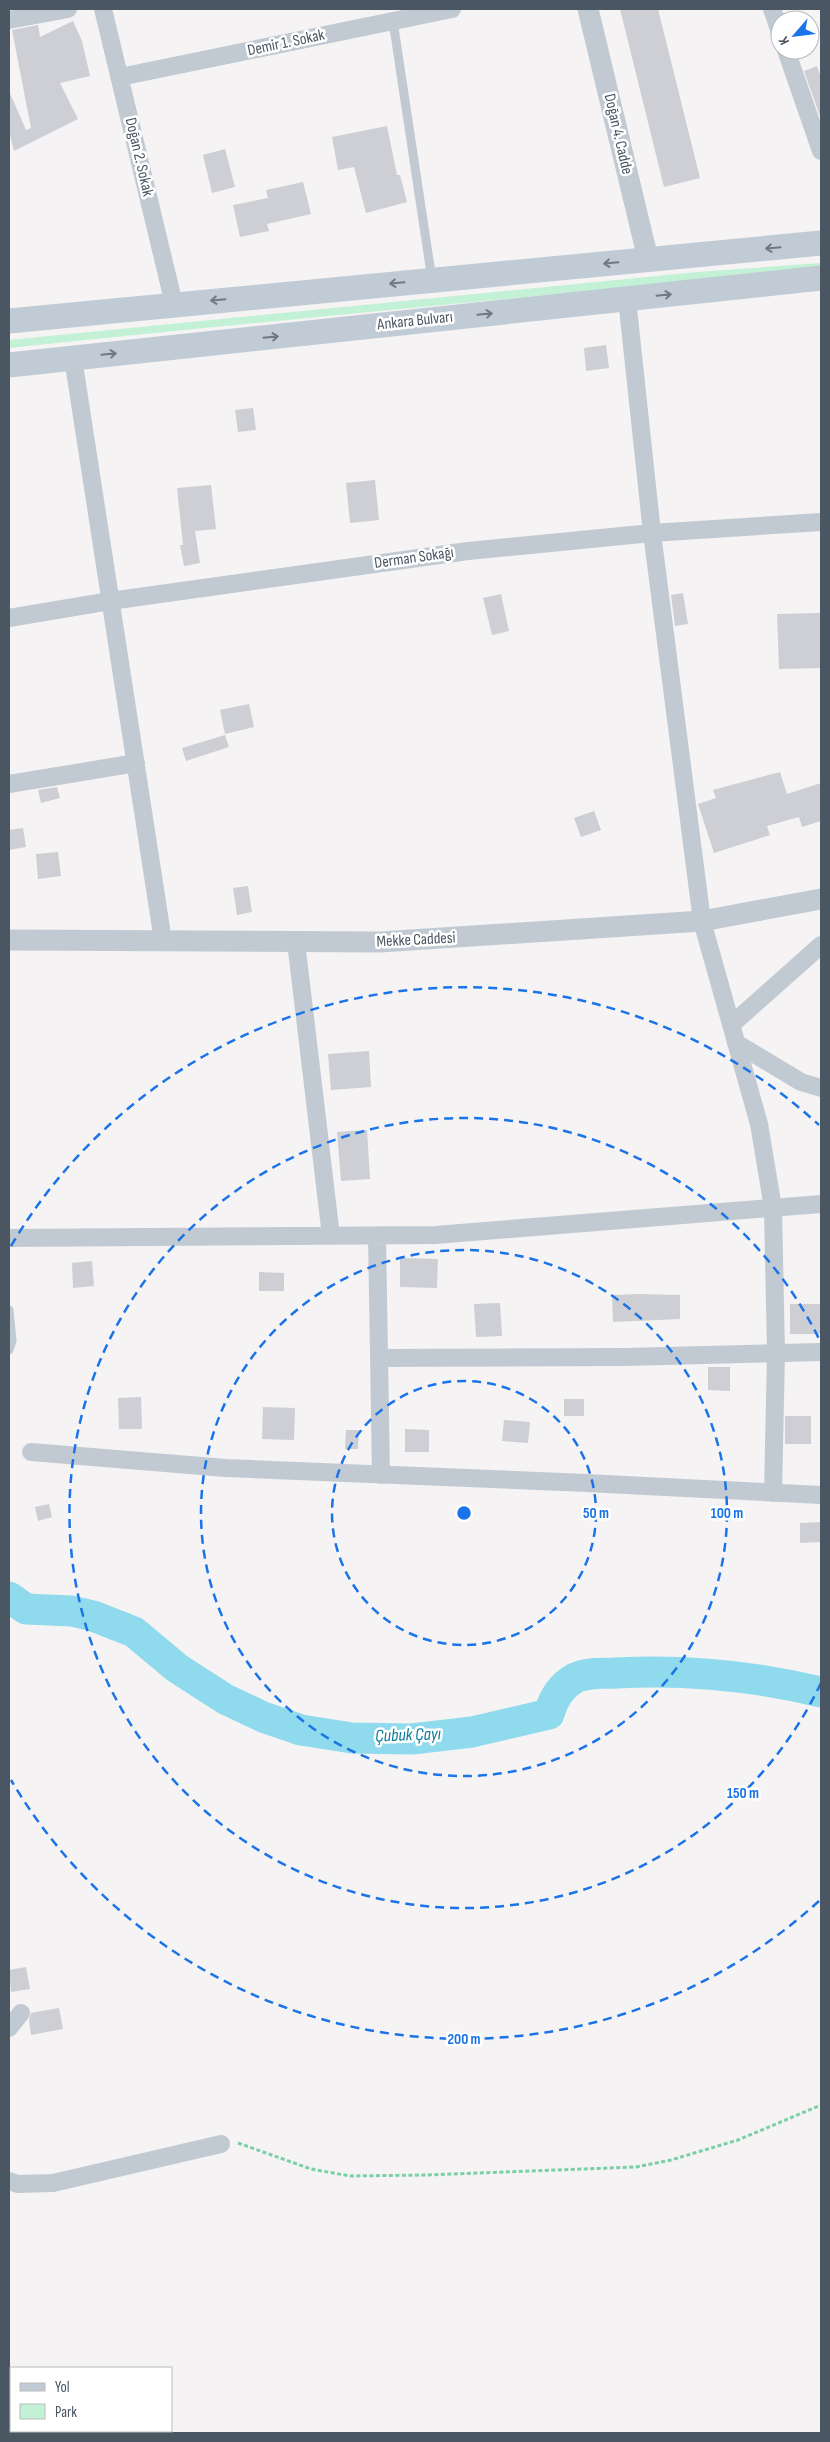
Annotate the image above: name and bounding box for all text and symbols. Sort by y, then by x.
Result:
north arrow [770,10,820,60]
street label: Demir 1. Sokak [246,26,326,60]
text: K [775,34,793,48]
street label: Doğan 4. Cadde [600,92,636,176]
street label: Doğan 2. Sokak [121,116,157,198]
one-way arrow [765,243,781,253]
one-way arrow [603,258,619,268]
one-way arrow [389,278,405,288]
one-way arrow [655,290,671,300]
one-way arrow [210,295,226,305]
street label: Ankara Bulvarı [375,308,454,335]
one-way arrow [477,309,493,319]
one-way arrow [263,332,279,342]
one-way arrow [101,349,117,359]
street label: Derman Sokağı [373,543,455,573]
street label: Mekke Caddesi [376,928,456,952]
centre of rings [455,1504,473,1522]
text: 50 m [583,1504,609,1523]
text: 100 m [711,1504,743,1523]
water label: Çubuk Çayı [375,1723,442,1747]
text: 150 m [727,1784,759,1803]
text: 200 m [447,2030,481,2049]
legend [10,2367,172,2432]
text: Yol [55,2378,70,2397]
text: Park [55,2403,77,2422]

